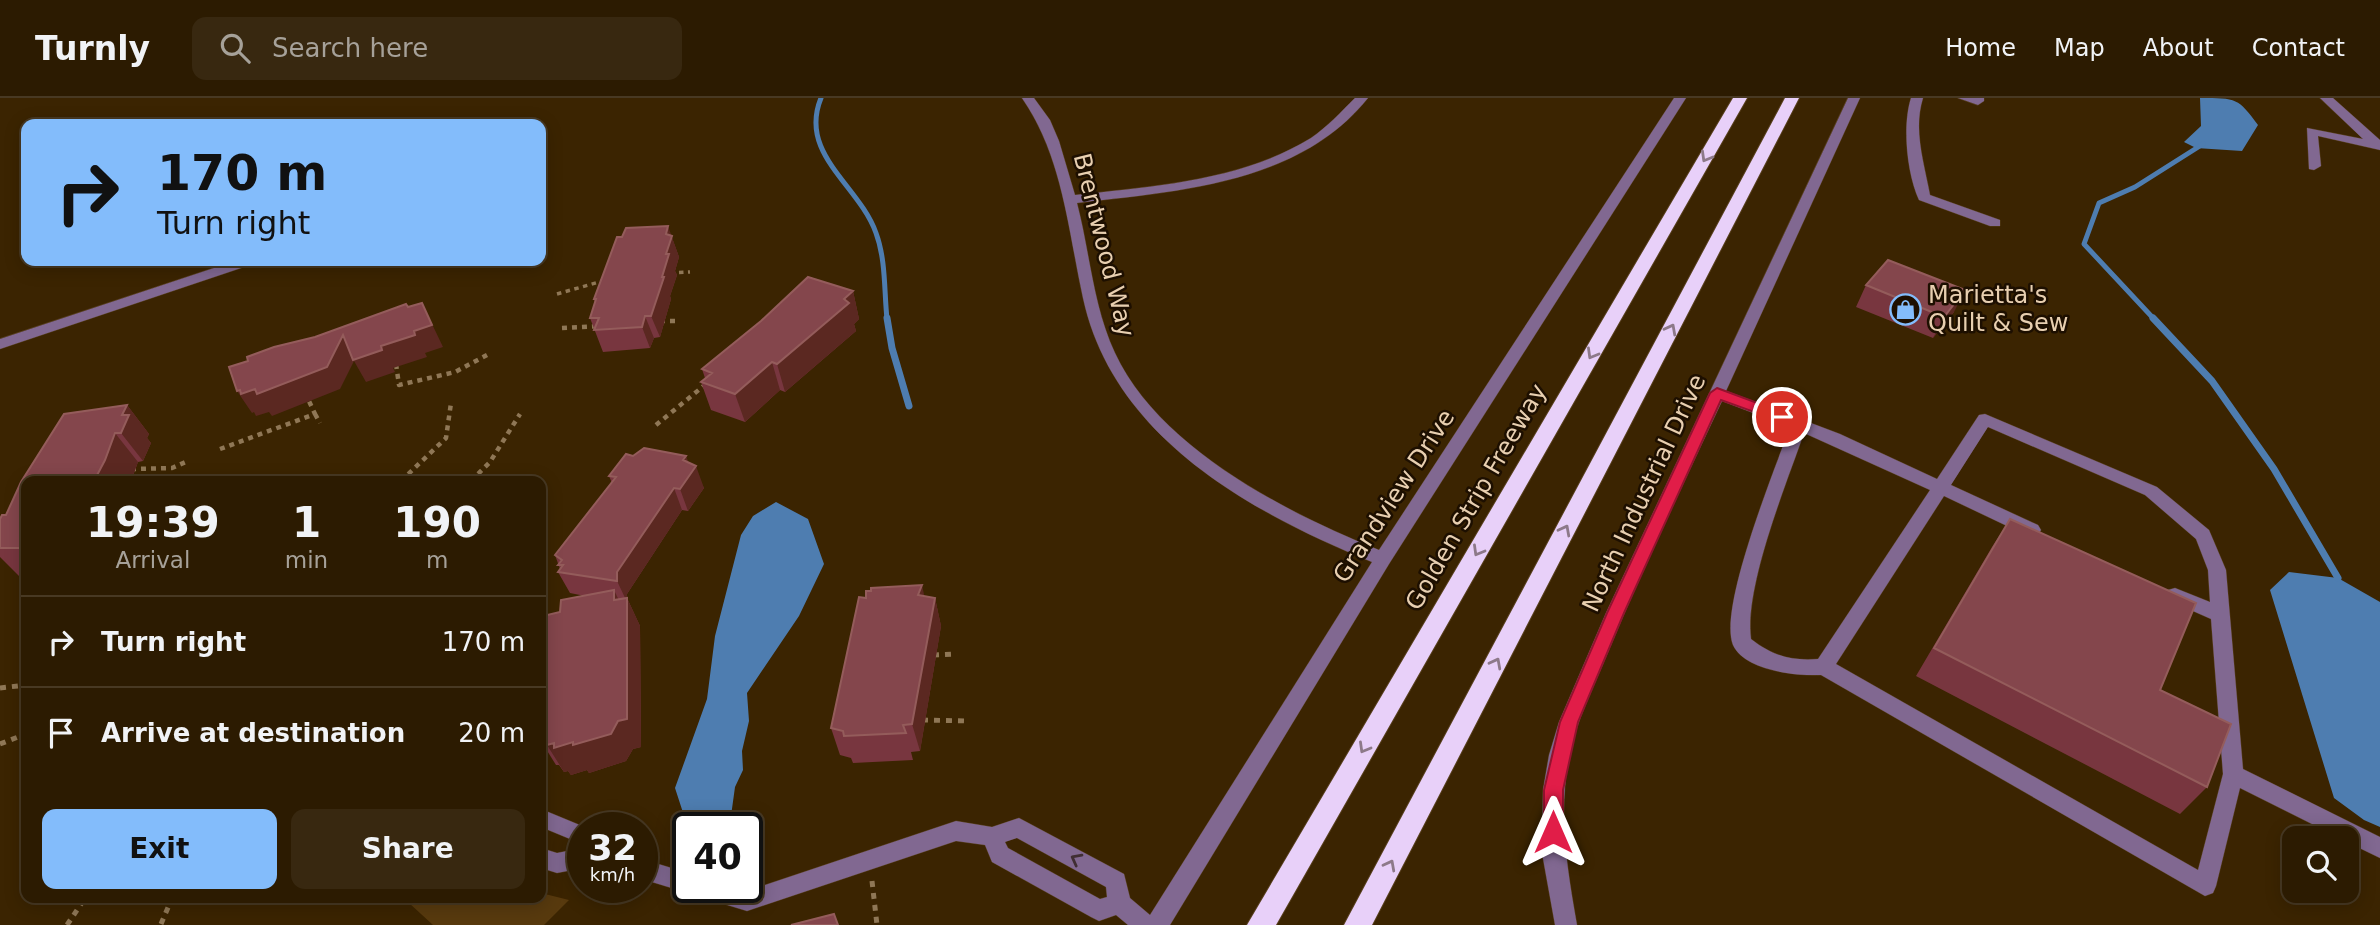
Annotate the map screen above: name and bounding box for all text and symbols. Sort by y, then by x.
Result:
search box [192,17,682,80]
text: Turnly [35,29,150,68]
icon: search [216,29,254,67]
text: Search here [272,33,428,63]
text: Home [1945,34,2016,62]
text: Map [2054,34,2105,62]
text: About [2143,34,2214,62]
text: Contact [2252,34,2345,62]
text: 170 m [157,145,327,202]
icon: right [42,147,133,238]
street label: Brentwood Way [1068,150,1140,340]
one-way arrow [1701,150,1714,162]
text: Turn right [157,204,310,242]
place label: Marietta's Quilt & Sew [1928,281,2068,337]
shop icon: Marietta's Quilt & Sew [1888,292,1922,326]
one-way arrow [1663,324,1676,336]
one-way arrow [1587,346,1600,359]
street label: North Industrial Drive [1577,370,1711,616]
street label: Golden Strip Freeway [1400,379,1552,615]
pin [1752,387,1812,447]
icon: arrive [1763,398,1801,436]
street label: Grandview Drive [1328,404,1460,588]
text: 19:39 [86,498,220,547]
text: 1 [292,498,321,547]
text: 190 [393,498,481,547]
one-way arrow [1557,525,1571,537]
one-way arrow [1473,543,1486,556]
text: Arrival [116,547,190,573]
text: min [285,547,328,573]
text: m [426,547,448,573]
icon: right [42,623,80,661]
text: Turn right [101,627,246,657]
text: 170 m [442,627,525,657]
one-way arrow [1487,658,1501,670]
icon: arrive [42,714,80,752]
text: Arrive at destination [101,718,405,748]
text: 20 m [458,718,525,748]
one-way arrow [1359,740,1372,753]
position arrow [1516,795,1590,869]
button: Exit [42,809,277,889]
button: Share [291,809,525,889]
speed limit sign: 40 [672,812,763,903]
map controls [2282,826,2359,903]
button: search [2282,826,2359,903]
text: 32 [588,828,637,868]
one-way arrow [1070,854,1083,867]
one-way arrow [1382,859,1395,872]
text: km/h [590,864,635,885]

